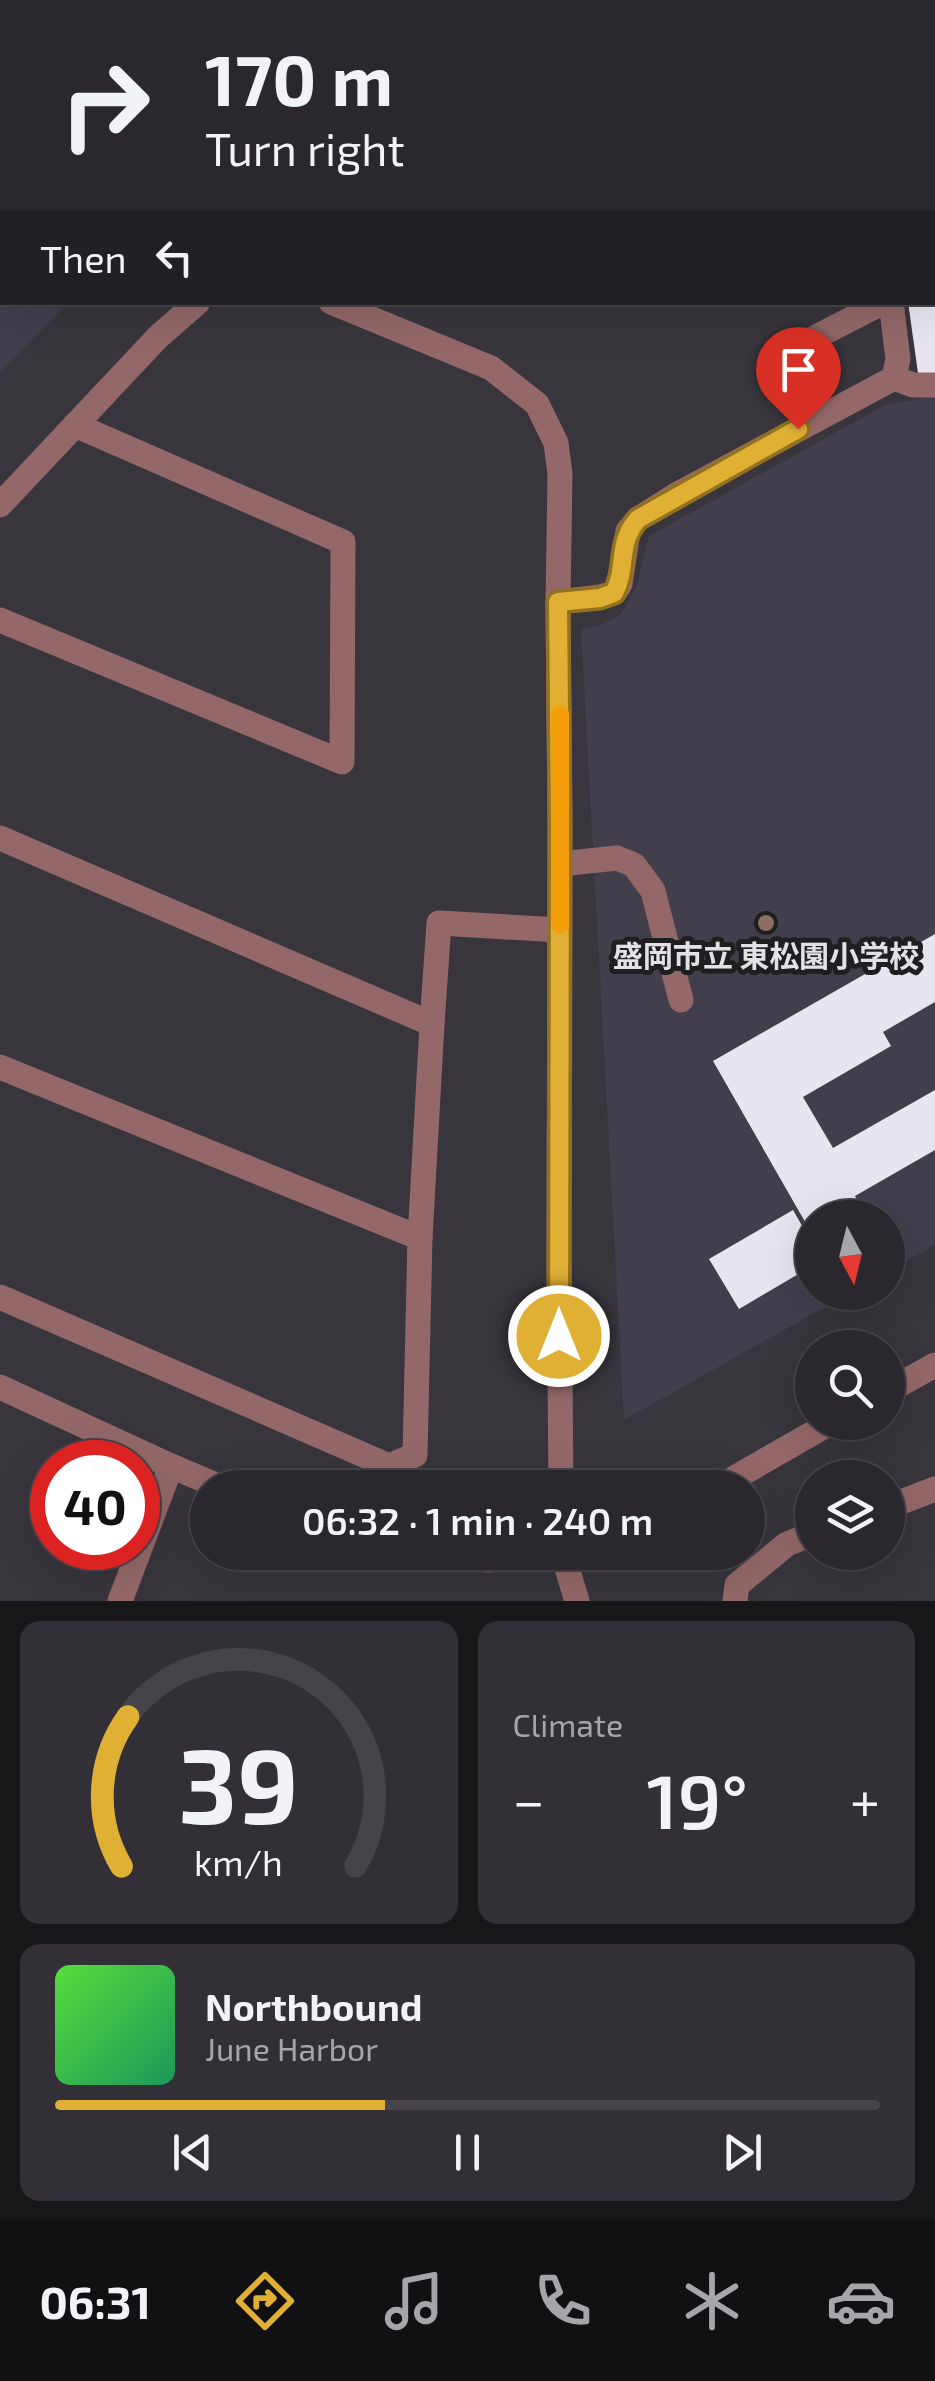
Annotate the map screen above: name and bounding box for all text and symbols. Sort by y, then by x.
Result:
text: 170 m [205,36,393,120]
icon: right [40,40,170,170]
text: Turn right [205,121,405,175]
icon: left [147,230,202,285]
text: Then [40,235,127,281]
pin [756,327,841,430]
icon: arrive [771,342,826,397]
marker: 盛岡市立 東松園小学校 [755,912,777,934]
place label: 盛岡市立 東松園小学校 [613,937,919,973]
north arrow [795,1200,905,1310]
map controls [795,1200,905,1570]
position arrow [507,1284,611,1388]
button: search [795,1330,905,1440]
speed limit sign: 40 [30,1440,160,1570]
button: layers [795,1460,905,1570]
text: 06:32 · 1 min · 240 m [302,1497,653,1543]
text: Climate [513,1705,623,1743]
text: 39 [179,1720,299,1845]
text: 19° [646,1754,748,1844]
text: − [513,1766,545,1832]
text: + [850,1766,880,1832]
text: km/h [194,1840,283,1883]
text: Northbound [205,1983,423,2029]
text: June Harbor [205,2029,378,2067]
icon: previous [165,2125,220,2180]
icon: pause [440,2125,495,2180]
icon: next [715,2125,770,2180]
icon: directions [230,2266,300,2336]
icon: music [379,2266,449,2336]
icon: phone [528,2266,598,2336]
icon: climate [677,2266,747,2336]
icon: car [826,2266,896,2336]
text: 06:31 [39,2274,151,2328]

